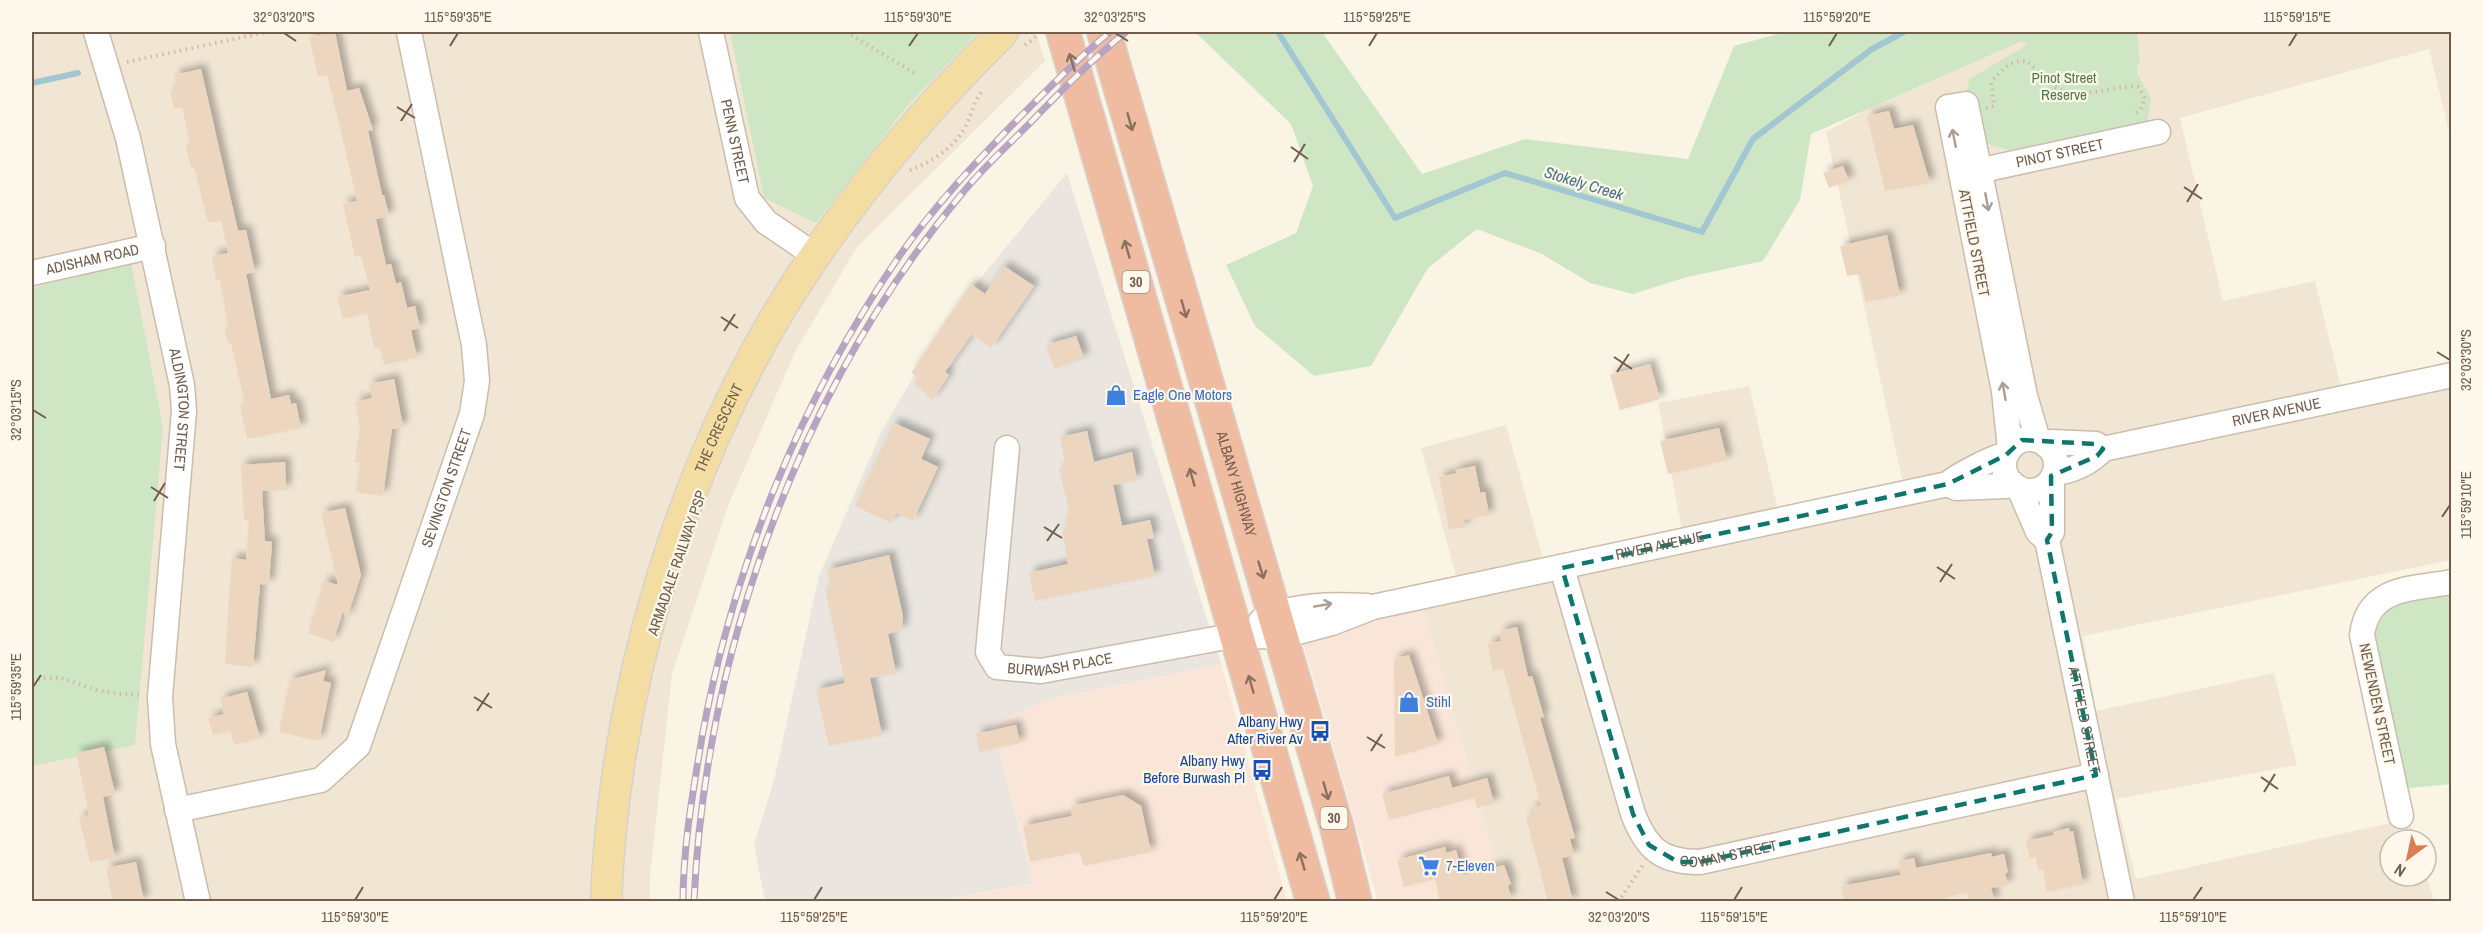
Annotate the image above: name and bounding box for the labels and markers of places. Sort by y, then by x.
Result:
shop icon: Eagle One Motors [1104,383,1128,407]
place label: Eagle One Motors [1133,384,1232,405]
shop icon: Stihl [1397,690,1421,714]
place label: Stihl [1426,691,1451,712]
place label: Albany Hwy After River Av [1226,711,1304,749]
bus stop icon: Albany Hwy After River Av [1308,719,1332,743]
place label: Albany Hwy Before Burwash Pl [1143,750,1246,788]
bus stop icon: Albany Hwy Before Burwash Pl [1250,758,1274,782]
supermarket icon: 7-Eleven [1417,854,1441,878]
place label: 7-Eleven [1446,855,1495,876]

